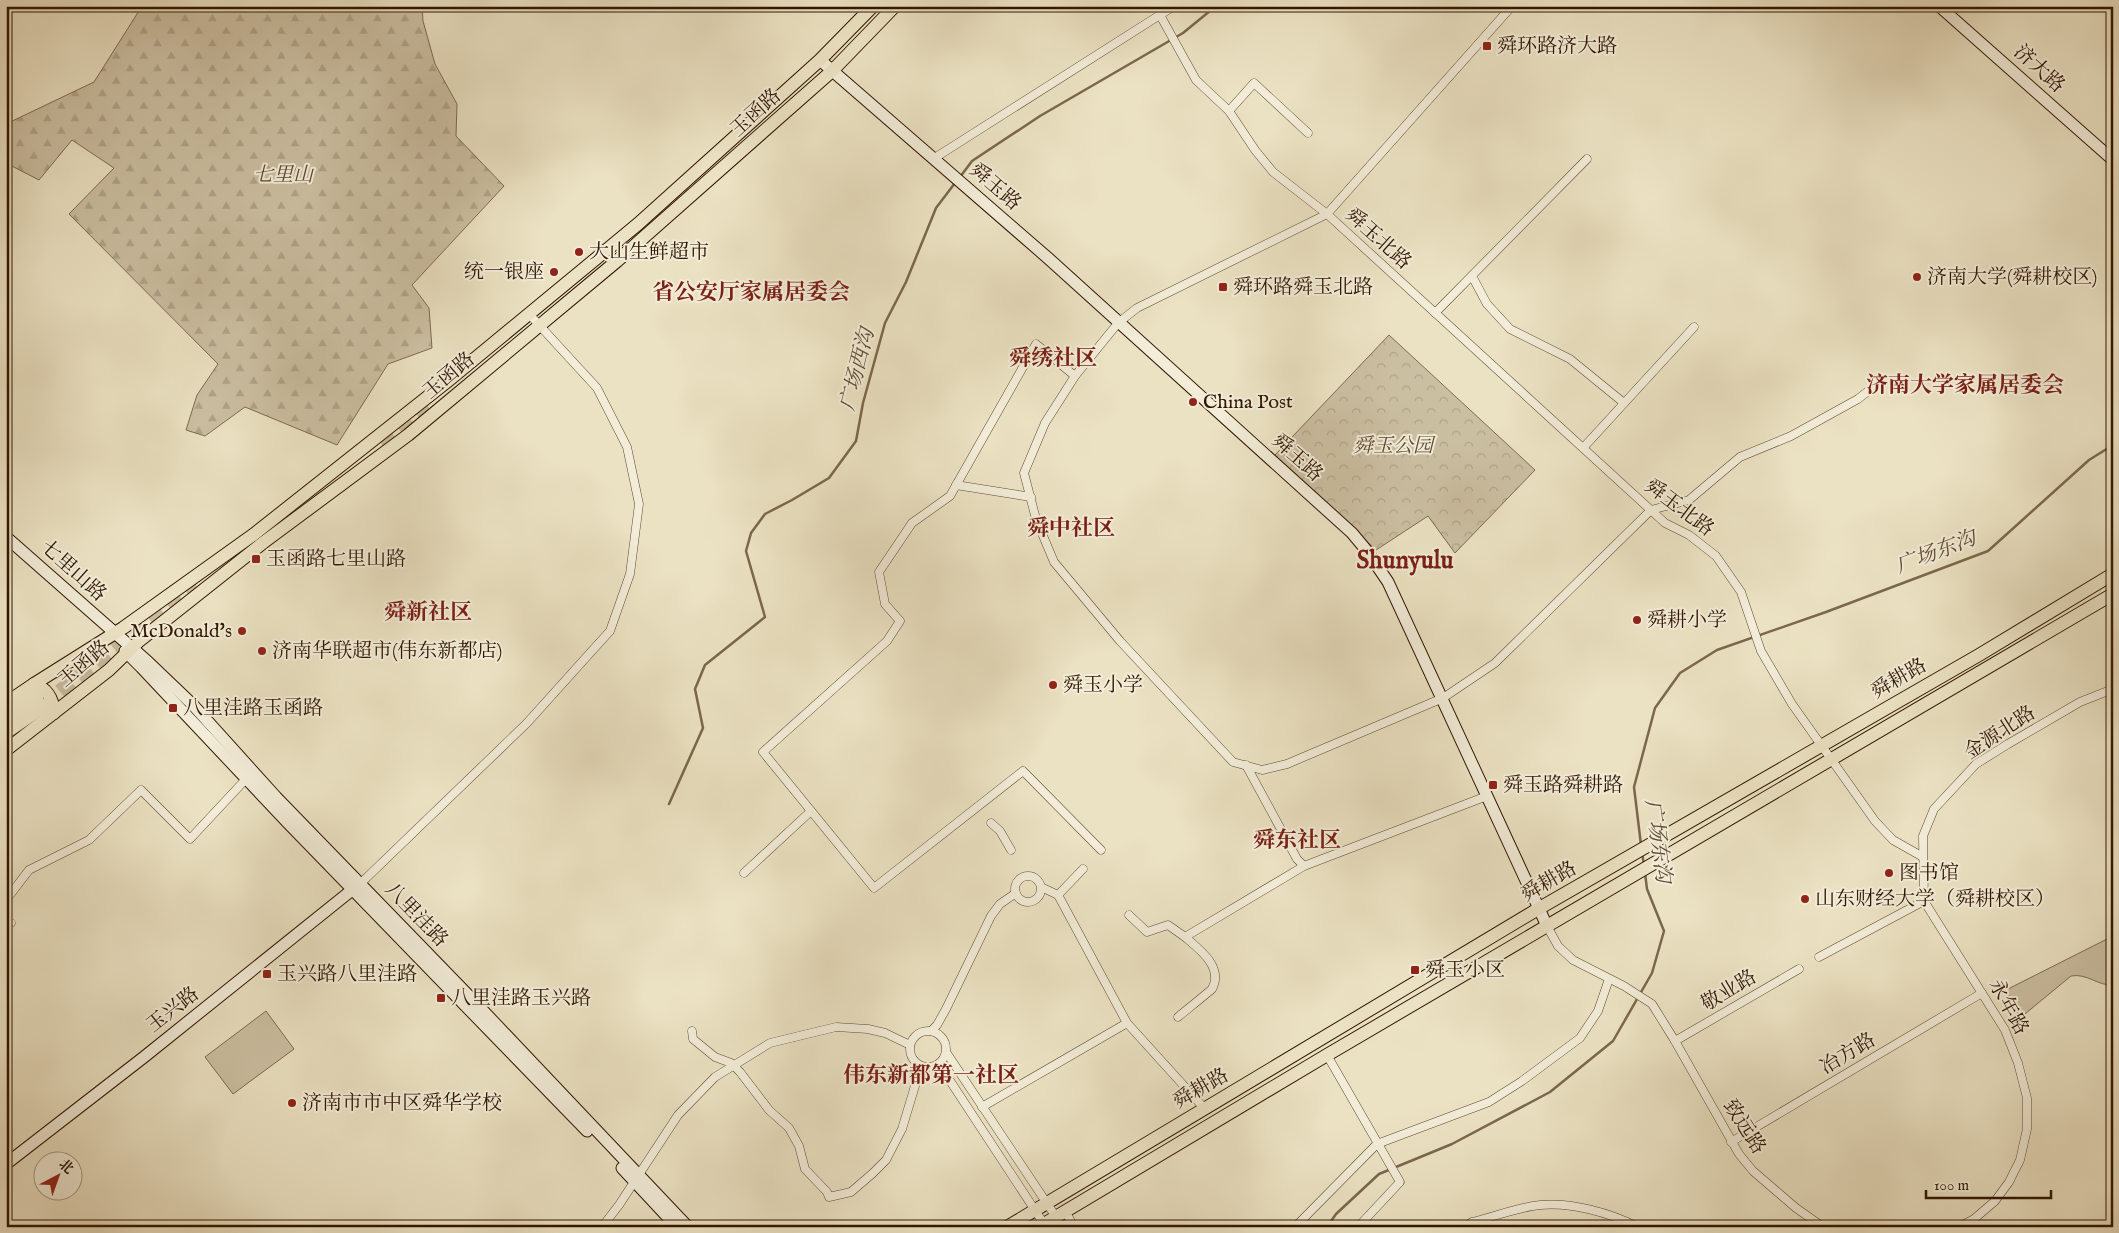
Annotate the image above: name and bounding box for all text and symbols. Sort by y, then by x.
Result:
place label: 舜环路济大路 [1497,34,1617,59]
marker: 舜环路济大路 [1481,40,1493,52]
street label: 济大路 [2008,40,2070,98]
street label: 玉函路 [725,84,787,142]
street label: 舜玉路 [964,158,1026,216]
park label: 七里山 [253,163,315,188]
street label: 舜玉北路 [1340,203,1416,275]
place label: 大山生鲜超市 [589,240,709,265]
marker: 大山生鲜超市 [573,246,585,258]
place label: 统一银座 [464,260,544,285]
place label: 济南大学(舜耕校区) [1927,265,2097,290]
marker: 统一银座 [548,266,560,278]
marker: 济南大学(舜耕校区) [1911,271,1923,283]
place label: 舜环路舜玉北路 [1233,275,1373,300]
district label: 省公安厅家属居委会 [652,279,850,307]
marker: 舜环路舜玉北路 [1217,281,1229,293]
water label: 广场西沟 [835,323,882,414]
district label: 舜绣社区 [1009,345,1097,373]
street label: 玉函路 [418,347,480,405]
district label: 济南大学家属居委会 [1866,372,2064,400]
place label: China Post [1203,390,1293,415]
marker: China Post [1187,396,1199,408]
street label: 舜玉路 [1266,429,1328,487]
park label: 舜玉公园 [1353,434,1436,459]
street label: 舜玉北路 [1640,474,1718,542]
district label: 舜中社区 [1027,515,1115,543]
water label: 广场东沟 [1892,524,1983,581]
street label: 七里山路 [35,535,111,607]
district label: Shunyulu [1356,545,1454,577]
place label: 玉函路七里山路 [266,547,406,572]
marker: 玉函路七里山路 [250,553,262,565]
district label: 舜新社区 [384,599,472,627]
place label: 舜耕小学 [1647,608,1727,633]
marker: 舜耕小学 [1631,614,1643,626]
place label: McDonald's [130,619,232,644]
marker: McDonald's [236,625,248,637]
street label: 玉函路 [53,635,115,693]
place label: 济南华联超市(伟东新都店) [272,639,502,664]
marker: 济南华联超市(伟东新都店) [256,645,268,657]
street label: 舜耕路 [1867,653,1931,705]
place label: 舜玉小学 [1063,673,1143,698]
marker: 舜玉小学 [1047,679,1059,691]
place label: 八里洼路玉函路 [183,696,323,721]
street label: 金源北路 [1960,701,2040,765]
marker: 八里洼路玉函路 [167,702,179,714]
place label: 舜玉路舜耕路 [1503,773,1623,798]
marker: 舜玉路舜耕路 [1487,779,1499,791]
water label: 广场东沟 [1638,798,1677,887]
district label: 舜东社区 [1253,827,1341,855]
street label: 舜耕路 [1517,856,1581,908]
place label: 图书馆 [1899,861,1959,886]
marker: 图书馆 [1883,867,1895,879]
street label: 八里洼路 [379,878,453,952]
place label: 山东财经大学（舜耕校区） [1815,887,2055,912]
marker: 山东财经大学（舜耕校区） [1799,893,1811,905]
place label: 舜玉小区 [1425,958,1505,983]
place label: 玉兴路八里洼路 [277,962,417,987]
marker: 舜玉小区 [1409,964,1421,976]
street label: 敬业路 [1697,965,1761,1017]
marker: 玉兴路八里洼路 [261,968,273,980]
street label: 永年路 [1983,975,2033,1039]
street label: 玉兴路 [142,982,204,1038]
place label: 八里洼路玉兴路 [451,986,591,1011]
marker: 八里洼路玉兴路 [435,992,447,1004]
street label: 冶方路 [1816,1028,1880,1080]
district label: 伟东新都第一社区 [843,1062,1019,1090]
street label: 舜耕路 [1169,1063,1233,1115]
place label: 济南市市中区舜华学校 [302,1091,502,1116]
street label: 致远路 [1717,1095,1771,1159]
marker: 济南市市中区舜华学校 [286,1097,298,1109]
north arrow [32,1150,82,1200]
text: 北 [55,1156,77,1178]
scale bar [1926,1168,2052,1200]
text: 100 m [1934,1176,1970,1195]

